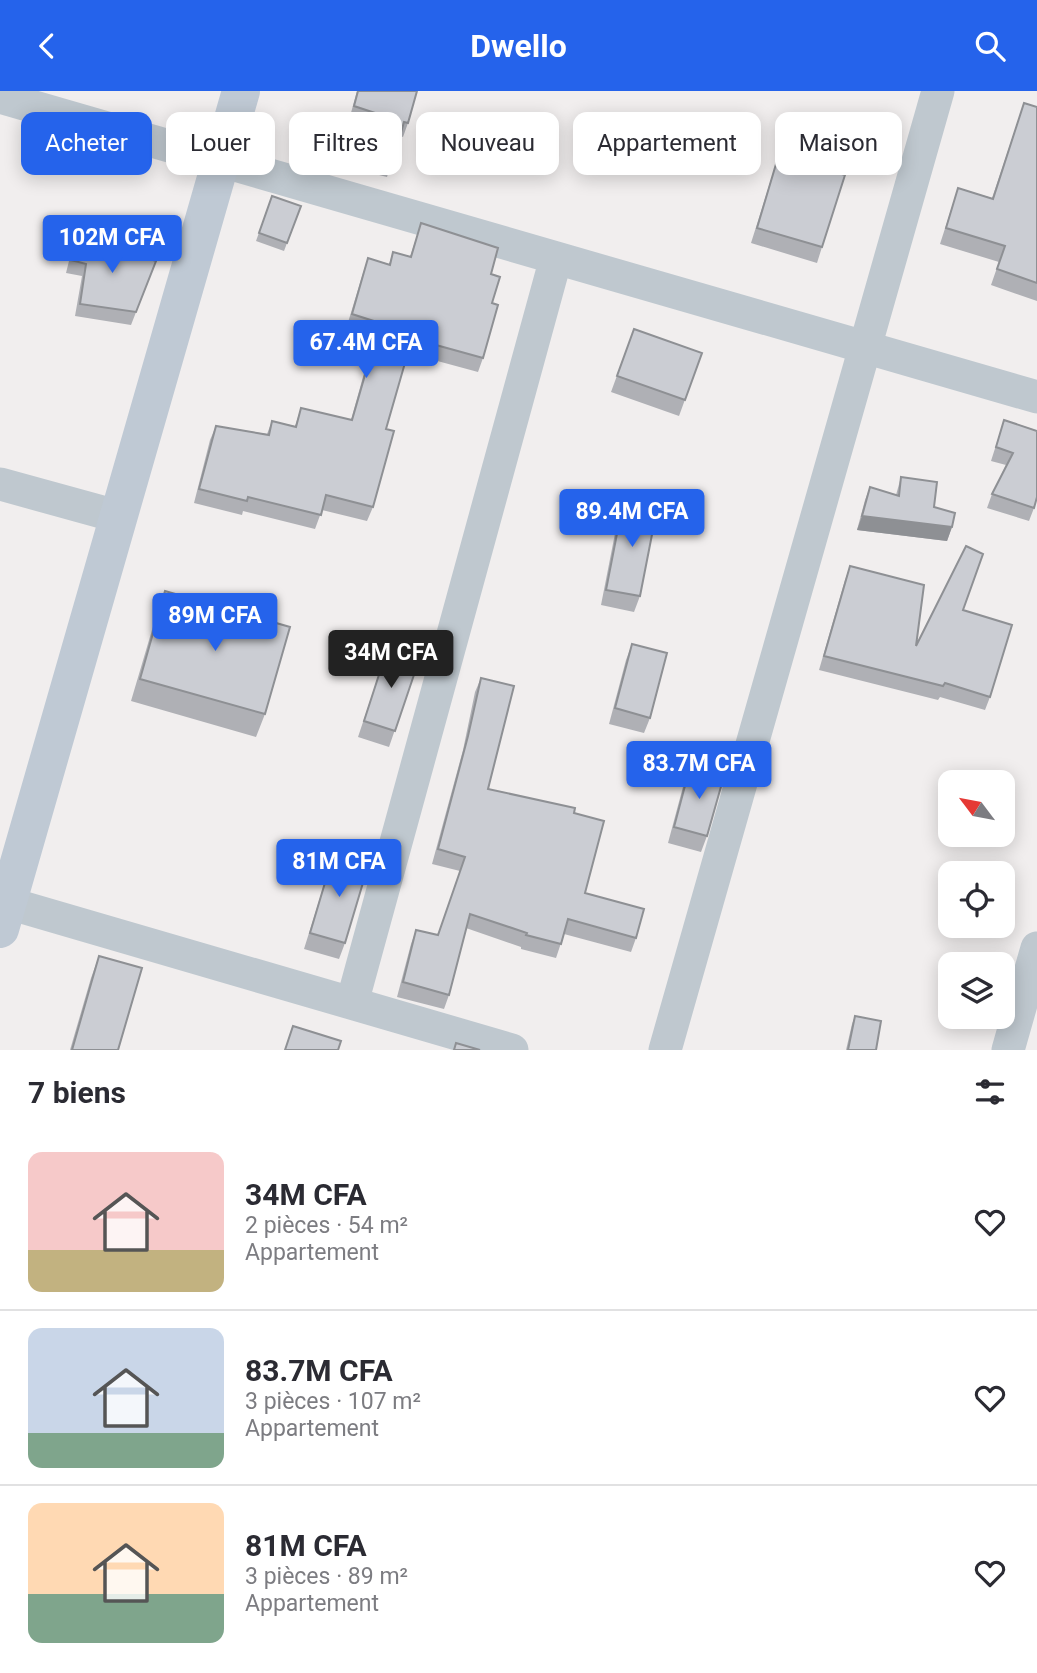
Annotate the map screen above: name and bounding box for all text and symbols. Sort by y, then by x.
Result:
icon: back [28,27,66,65]
text: Dwello [470,27,567,65]
icon: search [971,27,1009,65]
chip: Acheter [21,112,152,175]
chip: Louer [166,112,275,175]
chip: Filtres [289,112,402,175]
chip: Nouveau [416,112,559,175]
chip: Appartement [573,112,761,175]
chip: Maison [775,112,902,175]
pin: 102M CFA [40,215,184,275]
text: 102M CFA [59,224,165,251]
pin: 67.4M CFA [286,321,446,380]
text: 67.4M CFA [309,329,423,356]
pin: 89.4M CFA [552,489,712,549]
text: 89.4M CFA [575,498,689,525]
pin: 89M CFA [150,594,280,653]
text: 89M CFA [168,602,262,629]
pin: 34M CFA [326,631,456,690]
text: 34M CFA [344,639,438,666]
pin: 83.7M CFA [619,741,779,801]
text: 83.7M CFA [642,750,756,777]
north arrow [938,770,1015,847]
map controls [938,770,1015,1029]
pin: 81M CFA [274,839,404,899]
text: 81M CFA [292,848,386,875]
button: locate [938,861,1015,938]
button: layers [938,952,1015,1029]
icon: filters [971,1073,1009,1111]
text: 7 biens [28,1075,126,1110]
text: 34M CFA [245,1177,367,1212]
icon: home [84,1180,168,1264]
icon: heart [971,1203,1009,1241]
text: 2 pièces · 54 m² [245,1212,408,1239]
text: Appartement [245,1239,379,1266]
text: 83.7M CFA [245,1353,393,1388]
icon: home [84,1356,168,1440]
icon: heart [971,1379,1009,1417]
text: 3 pièces · 107 m² [245,1388,421,1415]
text: Appartement [245,1415,379,1442]
text: 81M CFA [245,1528,367,1563]
icon: home [84,1531,168,1615]
icon: heart [971,1554,1009,1592]
text: 3 pièces · 89 m² [245,1563,408,1590]
text: Appartement [245,1590,379,1617]

